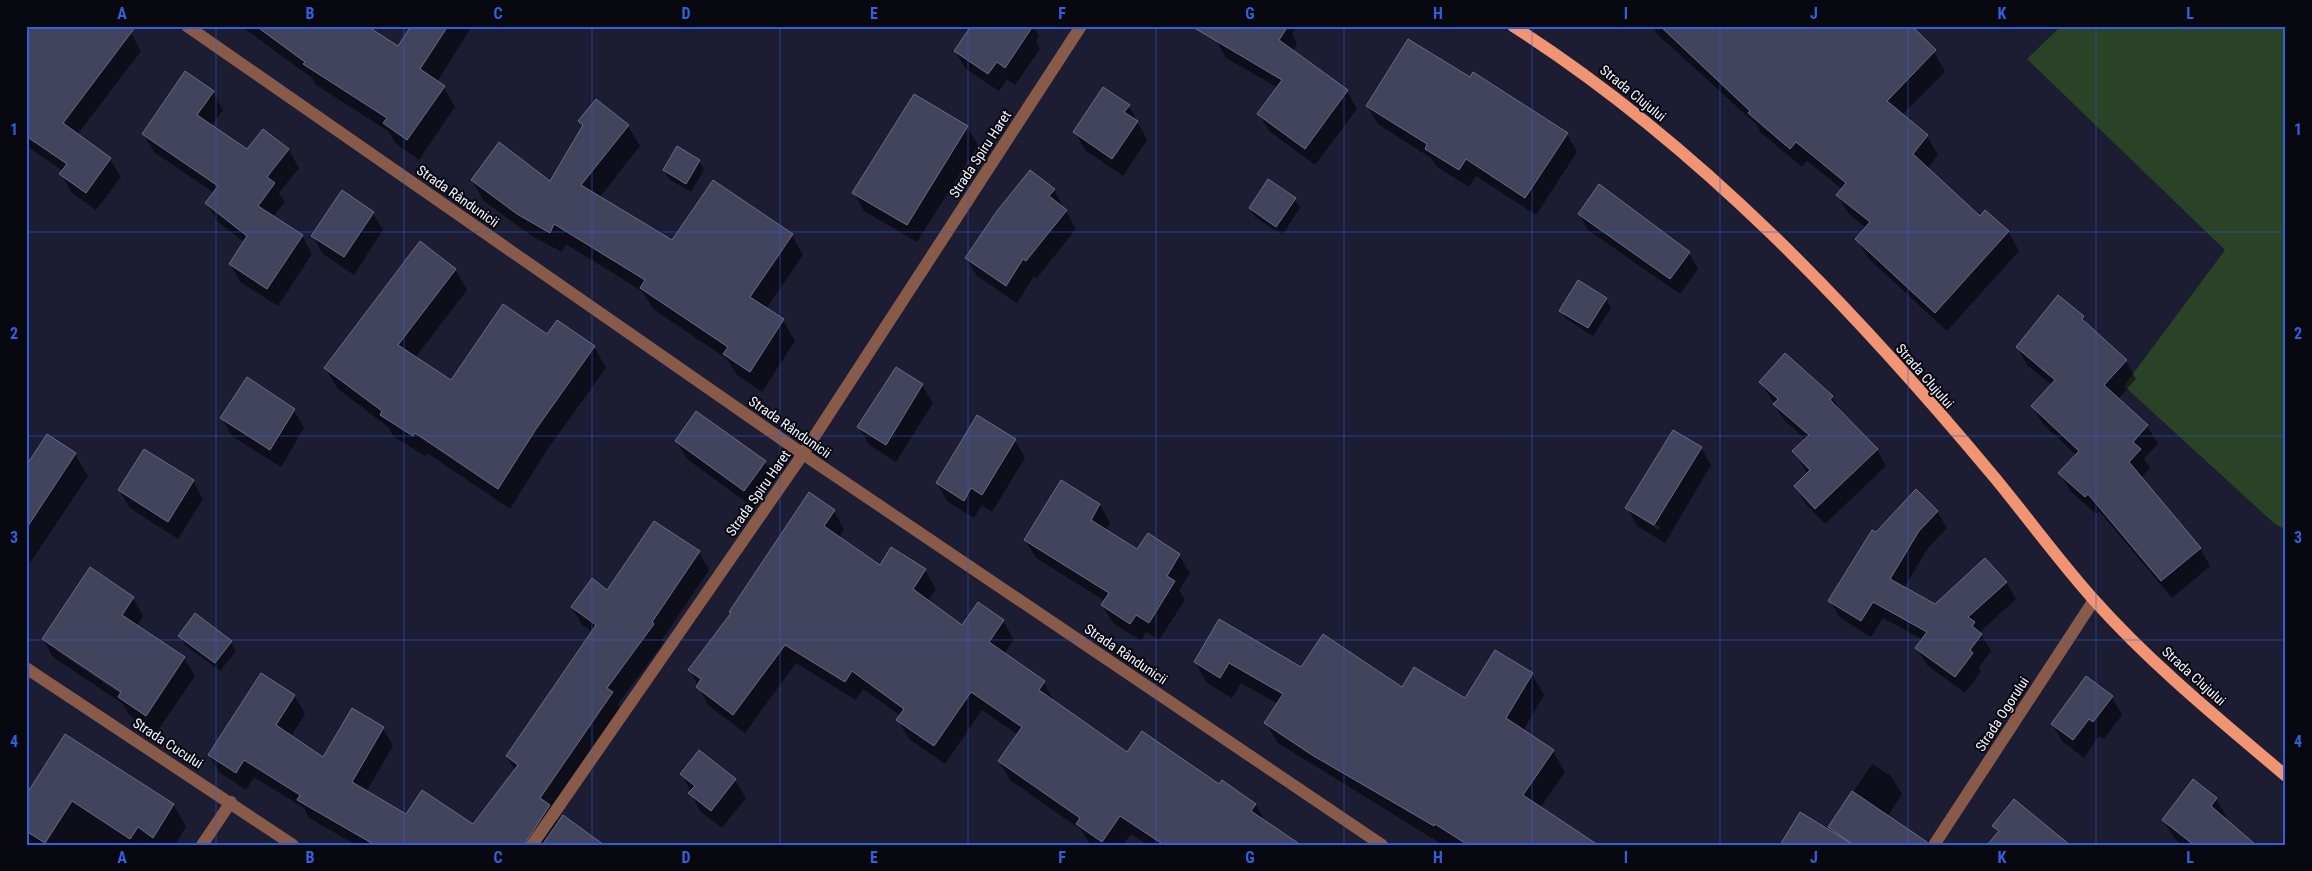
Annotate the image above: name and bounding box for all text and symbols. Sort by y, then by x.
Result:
text: A [117,4,127,23]
text: B [306,4,315,23]
text: C [493,4,503,23]
text: D [681,4,691,23]
text: E [870,4,878,23]
text: F [1058,4,1066,23]
text: G [1245,4,1255,23]
text: H [1433,4,1443,23]
text: I [1624,4,1628,23]
text: J [1810,4,1818,23]
text: K [1998,4,2007,23]
text: L [2186,4,2194,23]
street label: Strada Clujului [1597,62,1669,124]
street label: Strada Spiru Haret [946,107,1014,201]
text: 1 [10,120,18,139]
text: 1 [2294,120,2302,139]
street label: Strada Rândunicii [414,162,502,230]
text: 2 [10,324,18,343]
text: 2 [2294,324,2302,343]
street label: Strada Clujului [1893,341,1957,411]
street label: Strada Rândunicii [746,393,834,461]
street label: Strada Spiru Haret [723,447,793,539]
text: 3 [10,528,18,547]
text: 3 [2294,528,2302,547]
street label: Strada Rândunicii [1082,620,1170,688]
street label: Strada Clujului [2159,643,2229,709]
street label: Strada Ogorului [1972,674,2032,754]
street label: Strada Cucului [130,714,206,772]
text: 4 [10,732,18,751]
text: 4 [2294,732,2302,751]
text: A [117,848,127,867]
text: B [306,848,315,867]
text: C [493,848,503,867]
text: D [681,848,691,867]
text: E [870,848,878,867]
text: F [1058,848,1066,867]
text: G [1245,848,1255,867]
text: H [1433,848,1443,867]
text: I [1624,848,1628,867]
text: J [1810,848,1818,867]
text: K [1998,848,2007,867]
text: L [2186,848,2194,867]

